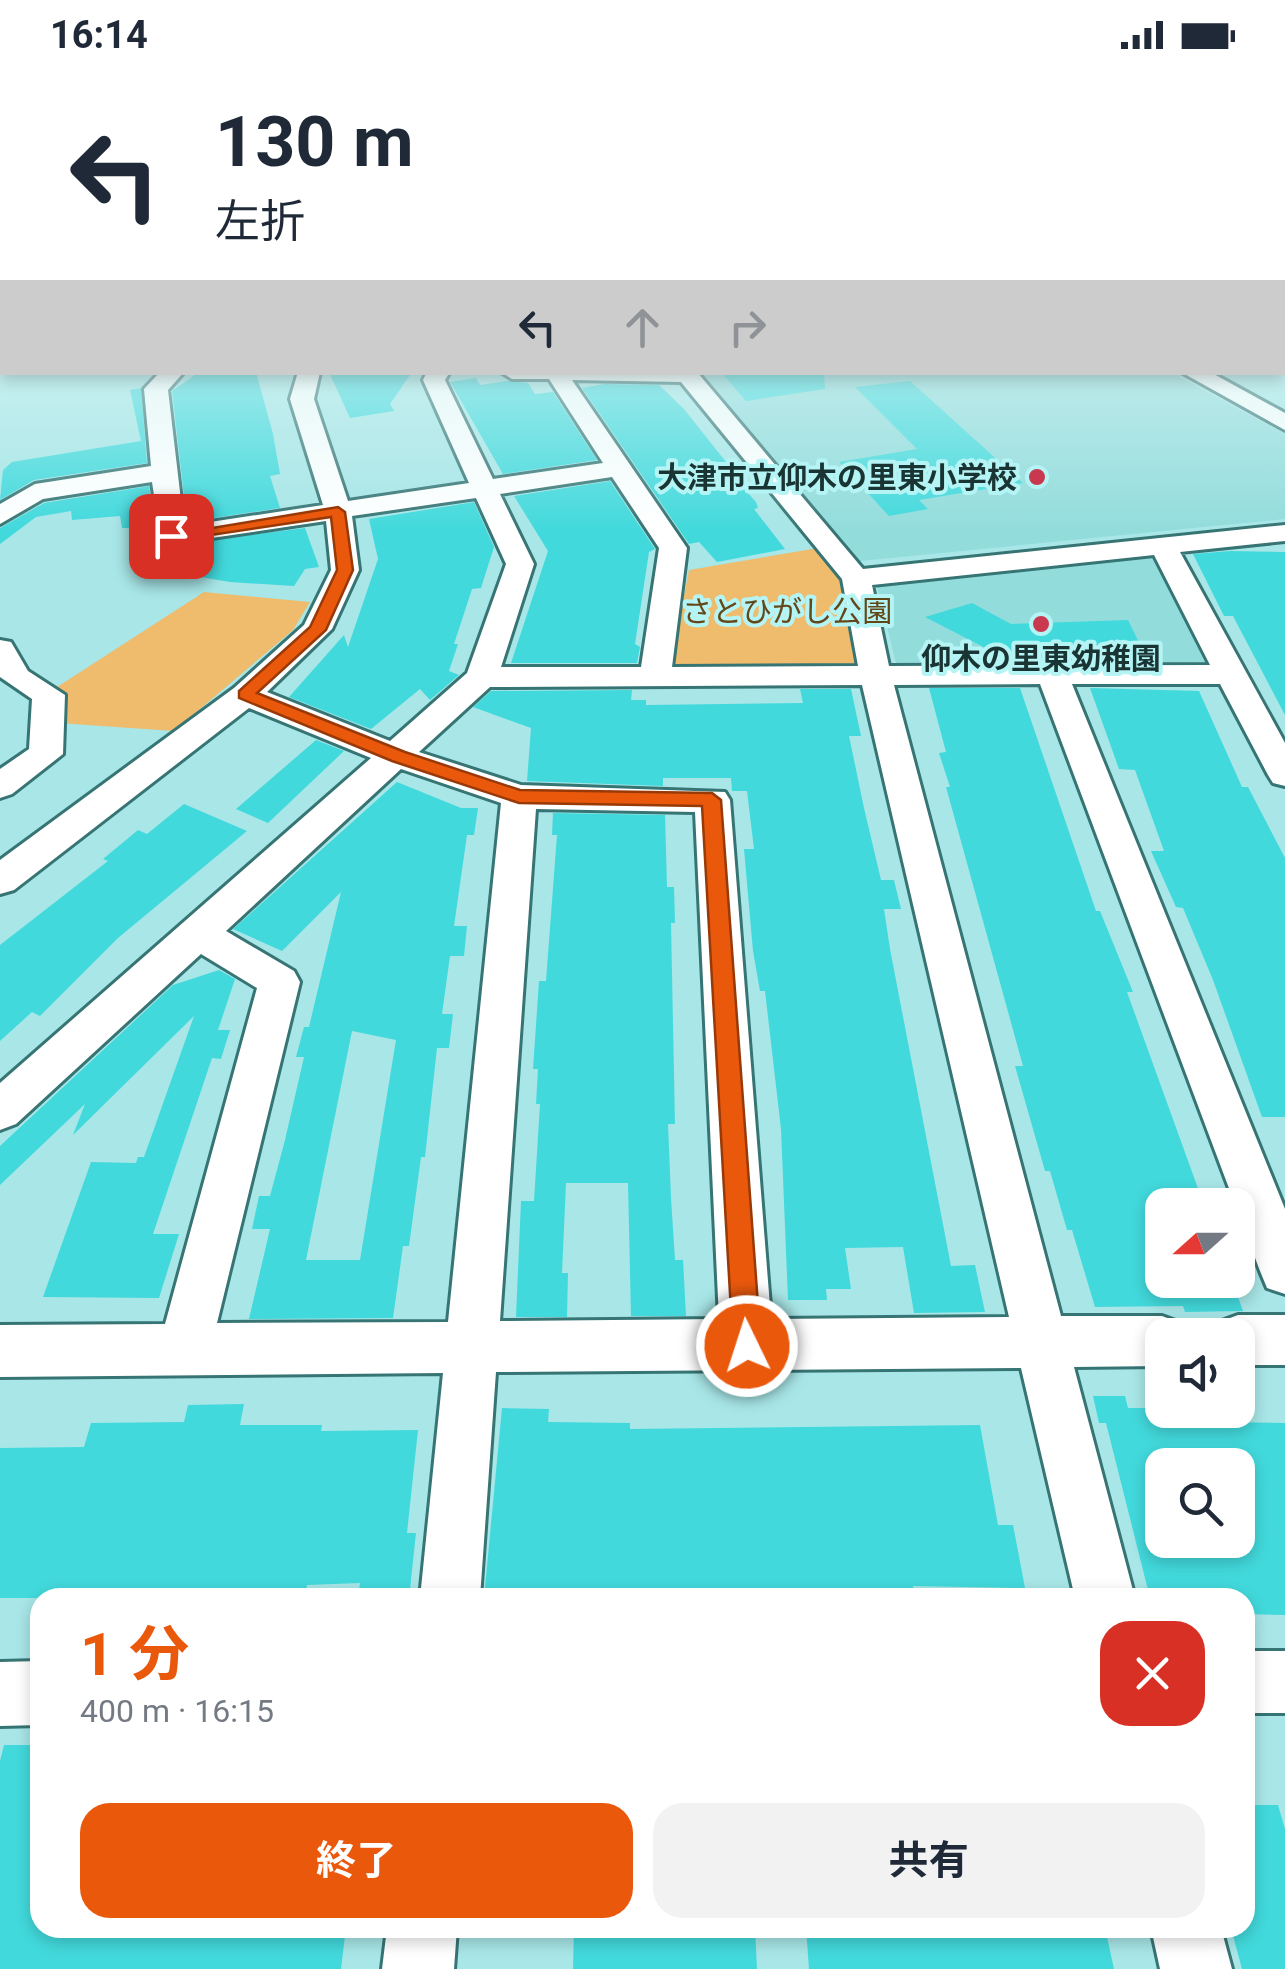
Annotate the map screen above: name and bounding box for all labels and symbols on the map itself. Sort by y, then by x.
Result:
place label: 大津市立仰木の里東小学校 [657,460,1017,495]
marker: 大津市立仰木の里東小学校 [1026,466,1048,488]
pin [129,494,214,579]
park label: さとひがし公園 [682,594,892,629]
marker: 仰木の里東幼稚園 [1030,613,1052,635]
place label: 仰木の里東幼稚園 [921,641,1161,676]
north arrow [1145,1188,1255,1298]
position arrow [695,1294,799,1398]

